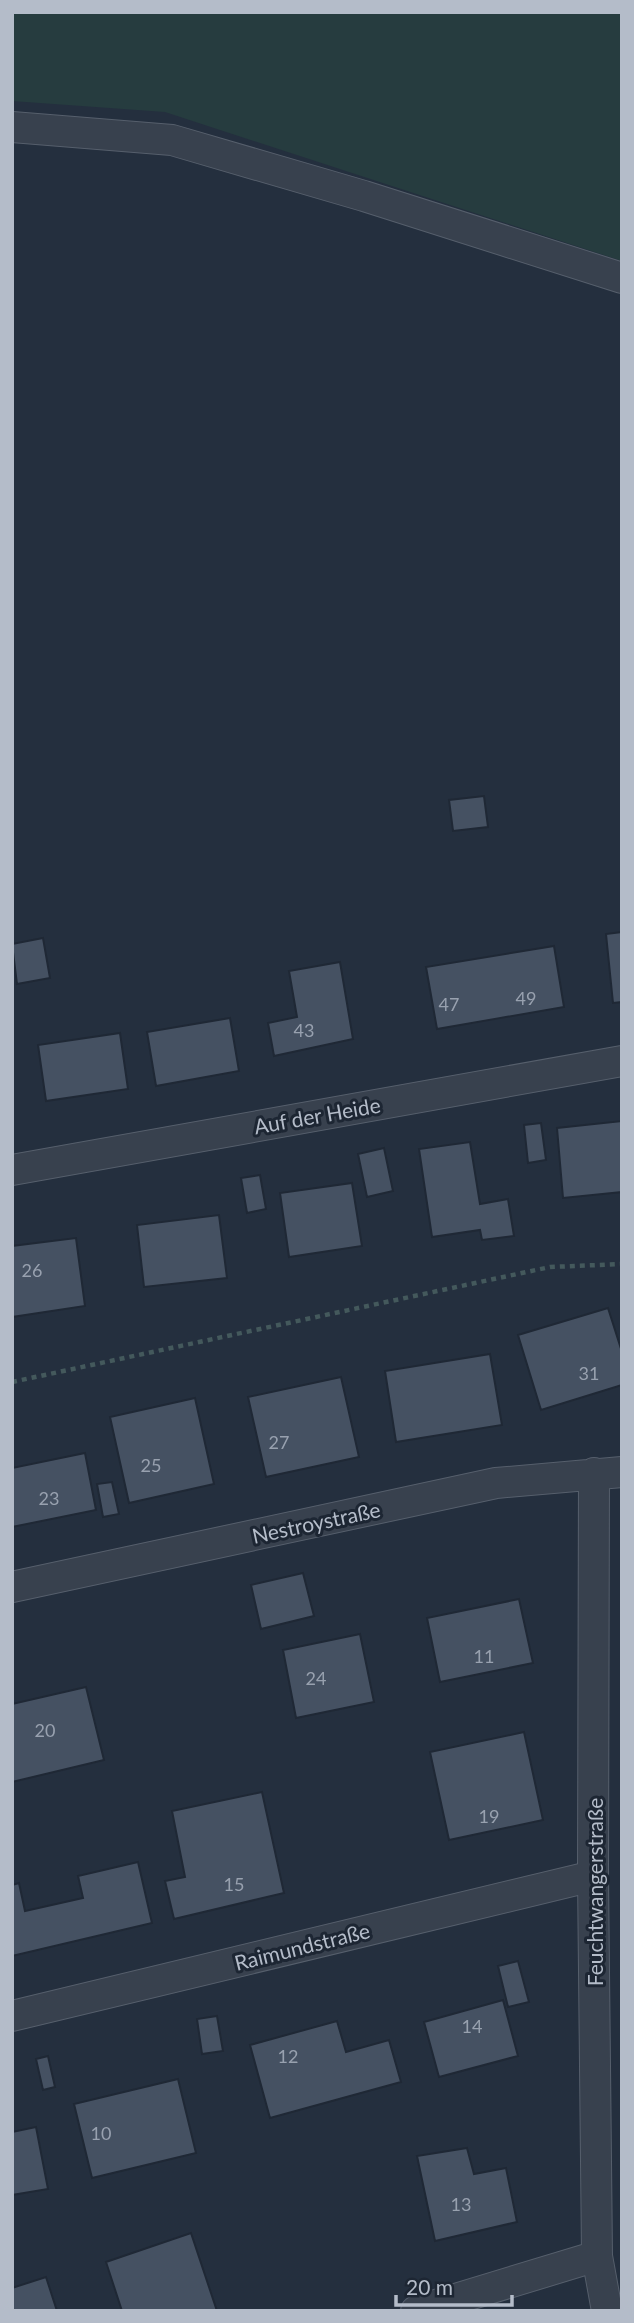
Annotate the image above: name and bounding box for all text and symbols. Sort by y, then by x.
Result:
house number: 49 [516,987,536,1009]
house number: 47 [439,993,459,1015]
house number: 43 [294,1019,314,1041]
street label: Auf der Heide [252,1092,382,1138]
house number: 26 [22,1259,42,1281]
house number: 31 [579,1362,599,1384]
house number: 27 [269,1431,289,1453]
house number: 25 [141,1454,161,1476]
house number: 23 [39,1487,59,1509]
street label: Nestroystraße [250,1496,382,1548]
house number: 11 [474,1645,494,1667]
house number: 24 [306,1667,326,1689]
house number: 20 [35,1719,55,1741]
street label: Feuchtwangerstraße [582,1798,607,1986]
house number: 19 [479,1805,499,1827]
house number: 15 [224,1873,244,1895]
street label: Raimundstraße [232,1917,372,1975]
house number: 14 [462,2015,482,2037]
house number: 12 [278,2045,298,2067]
house number: 10 [91,2122,111,2144]
house number: 13 [451,2193,471,2215]
scale bar [396,2264,512,2308]
text: 20 m [406,2274,453,2299]

